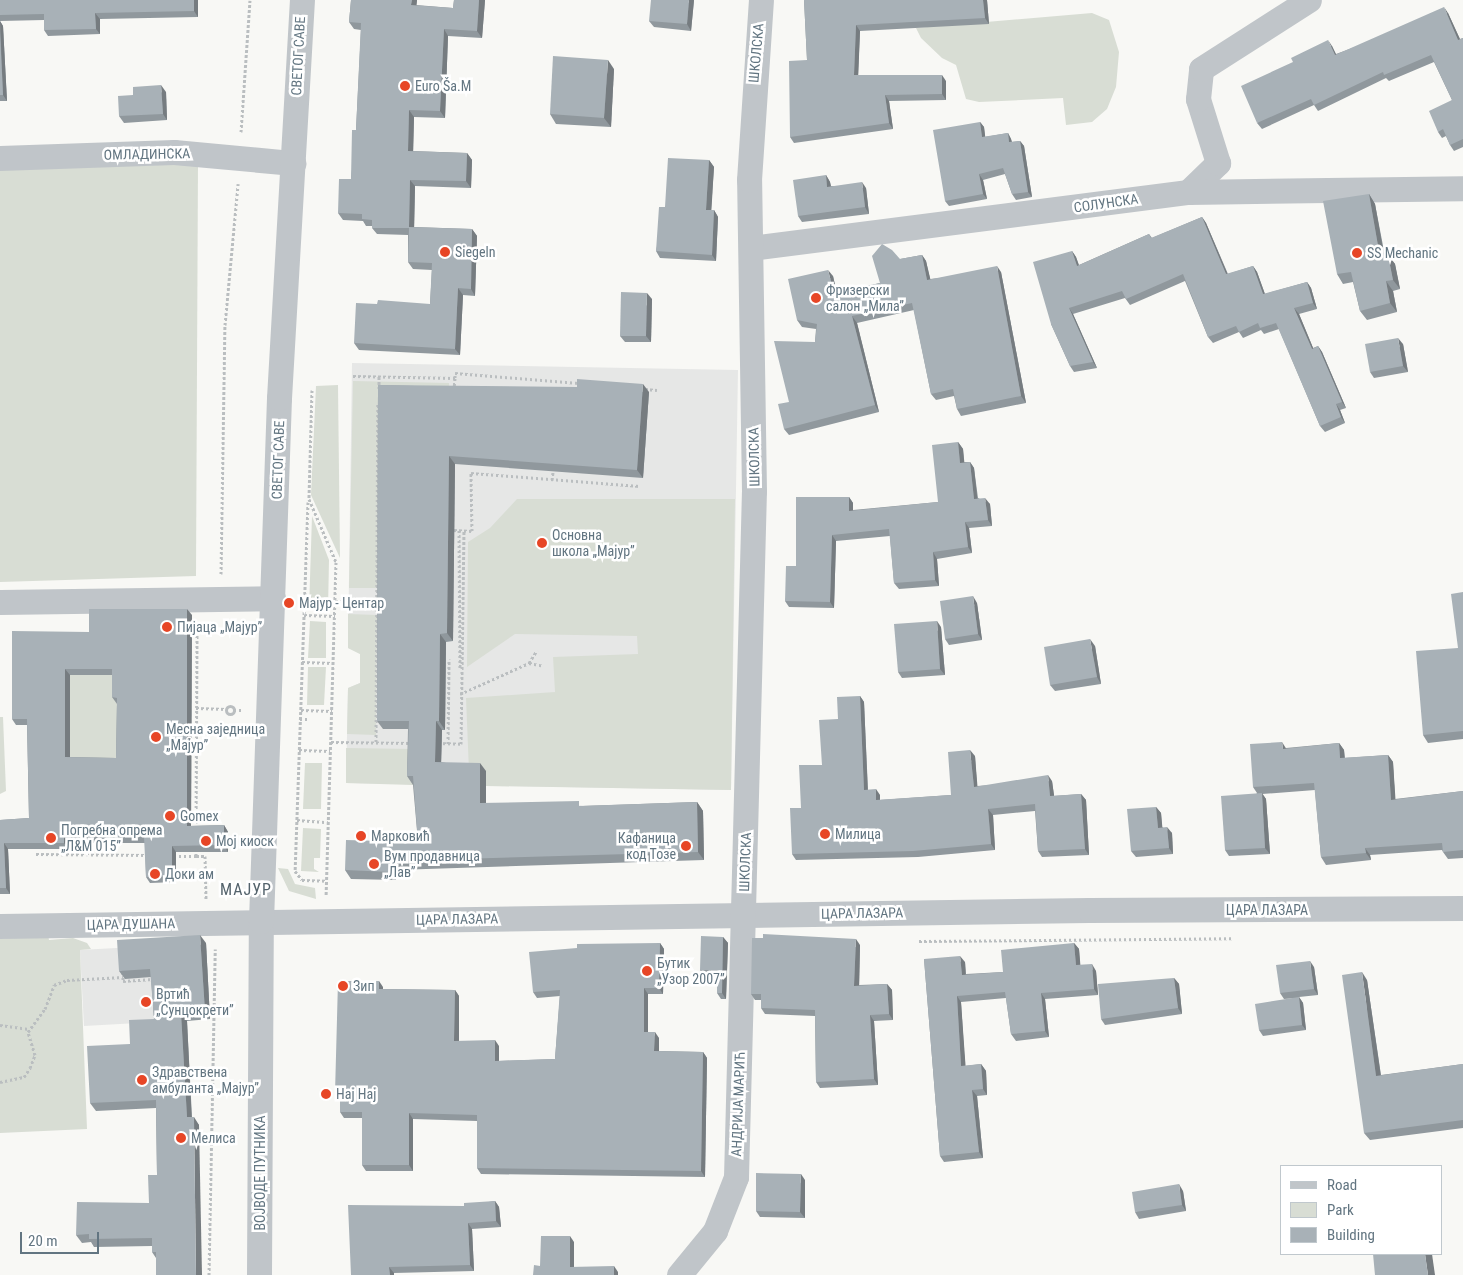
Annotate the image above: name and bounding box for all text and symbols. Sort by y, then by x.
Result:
street label: СВЕТОГ САВЕ [288,16,308,96]
street label: ШКОЛСКА [745,23,767,83]
place label: Euro Ša.M [415,78,471,94]
marker: Euro Ša.M [399,80,411,92]
street label: ОМЛАДИНСКА [104,145,190,163]
street label: СОЛУНСКА [1073,190,1139,216]
place label: Siegeln [455,244,495,260]
place label: SS Mechanic [1367,245,1438,261]
marker: Siegeln [439,246,451,258]
marker: SS Mechanic [1351,247,1363,259]
place label: Фризерски салон „Мила” [826,282,904,314]
marker: Фризерски салон „Мила” [810,292,822,304]
street label: СВЕТОГ САВЕ [268,420,288,500]
street label: ШКОЛСКА [745,427,763,487]
place label: Основна школа „Мајур” [552,527,635,560]
marker: Основна школа „Мајур” [536,537,548,549]
place label: Мајур - Центар [299,595,384,611]
marker: Мајур - Центар [283,597,295,609]
place label: Пијаца „Мајур” [177,619,262,635]
marker: Пијаца „Мајур” [161,621,173,633]
place label: Месна заједница „Мајур” [166,721,265,754]
marker: Месна заједница „Мајур” [150,731,162,743]
place label: Gomex [180,808,219,824]
marker: Gomex [164,810,176,822]
place label: Погребна опрема „Л&М 015” [61,822,162,854]
place label: Милица [835,826,881,842]
place label: Марковић [371,828,430,844]
marker: Милица [819,828,831,840]
marker: Марковић [355,830,367,842]
place label: Кафаница код Тозе [618,830,676,862]
marker: Погребна опрема „Л&М 015” [45,832,57,844]
street label: ШКОЛСКА [736,832,754,892]
place label: Мој киоск [216,833,274,849]
marker: Мој киоск [200,835,212,847]
marker: Кафаница код Тозе [680,840,692,852]
place label: Вум продавница „Лав” [384,848,480,880]
marker: Вум продавница „Лав” [368,858,380,870]
place label: Доки ам [165,866,214,882]
marker: Доки ам [149,868,161,880]
district label: МАЈУР [219,880,273,900]
street label: ЦАРА ЛАЗАРА [1226,902,1308,918]
street label: ЦАРА ЛАЗАРА [821,904,903,922]
street label: ЦАРА ЛАЗАРА [416,910,498,928]
street label: ЦАРА ДУШАНА [87,915,175,933]
place label: Бутик „Узор 2007” [657,955,725,988]
marker: Бутик „Узор 2007” [641,965,653,977]
place label: Зип [353,978,375,994]
marker: Зип [337,980,349,992]
place label: Вртић „Сунцокрети” [156,986,234,1019]
marker: Вртић „Сунцокрети” [140,996,152,1008]
street label: АНДРИЈА МАРИЋ [728,1051,748,1157]
place label: Здравствена амбуланта „Мајур” [152,1064,259,1096]
marker: Здравствена амбуланта „Мајур” [136,1074,148,1086]
place label: Нај Нај [336,1086,376,1102]
marker: Нај Нај [320,1088,332,1100]
street label: ВОЈВОДЕ ПУТНИКА [252,1115,268,1231]
place label: Мелиса [191,1130,236,1146]
marker: Мелиса [175,1132,187,1144]
legend [1280,1165,1443,1255]
text: Road [1327,1176,1357,1194]
text: Park [1327,1201,1354,1219]
scale bar [22,1222,101,1254]
text: Building [1327,1226,1375,1244]
text: 20 m [28,1232,58,1250]

